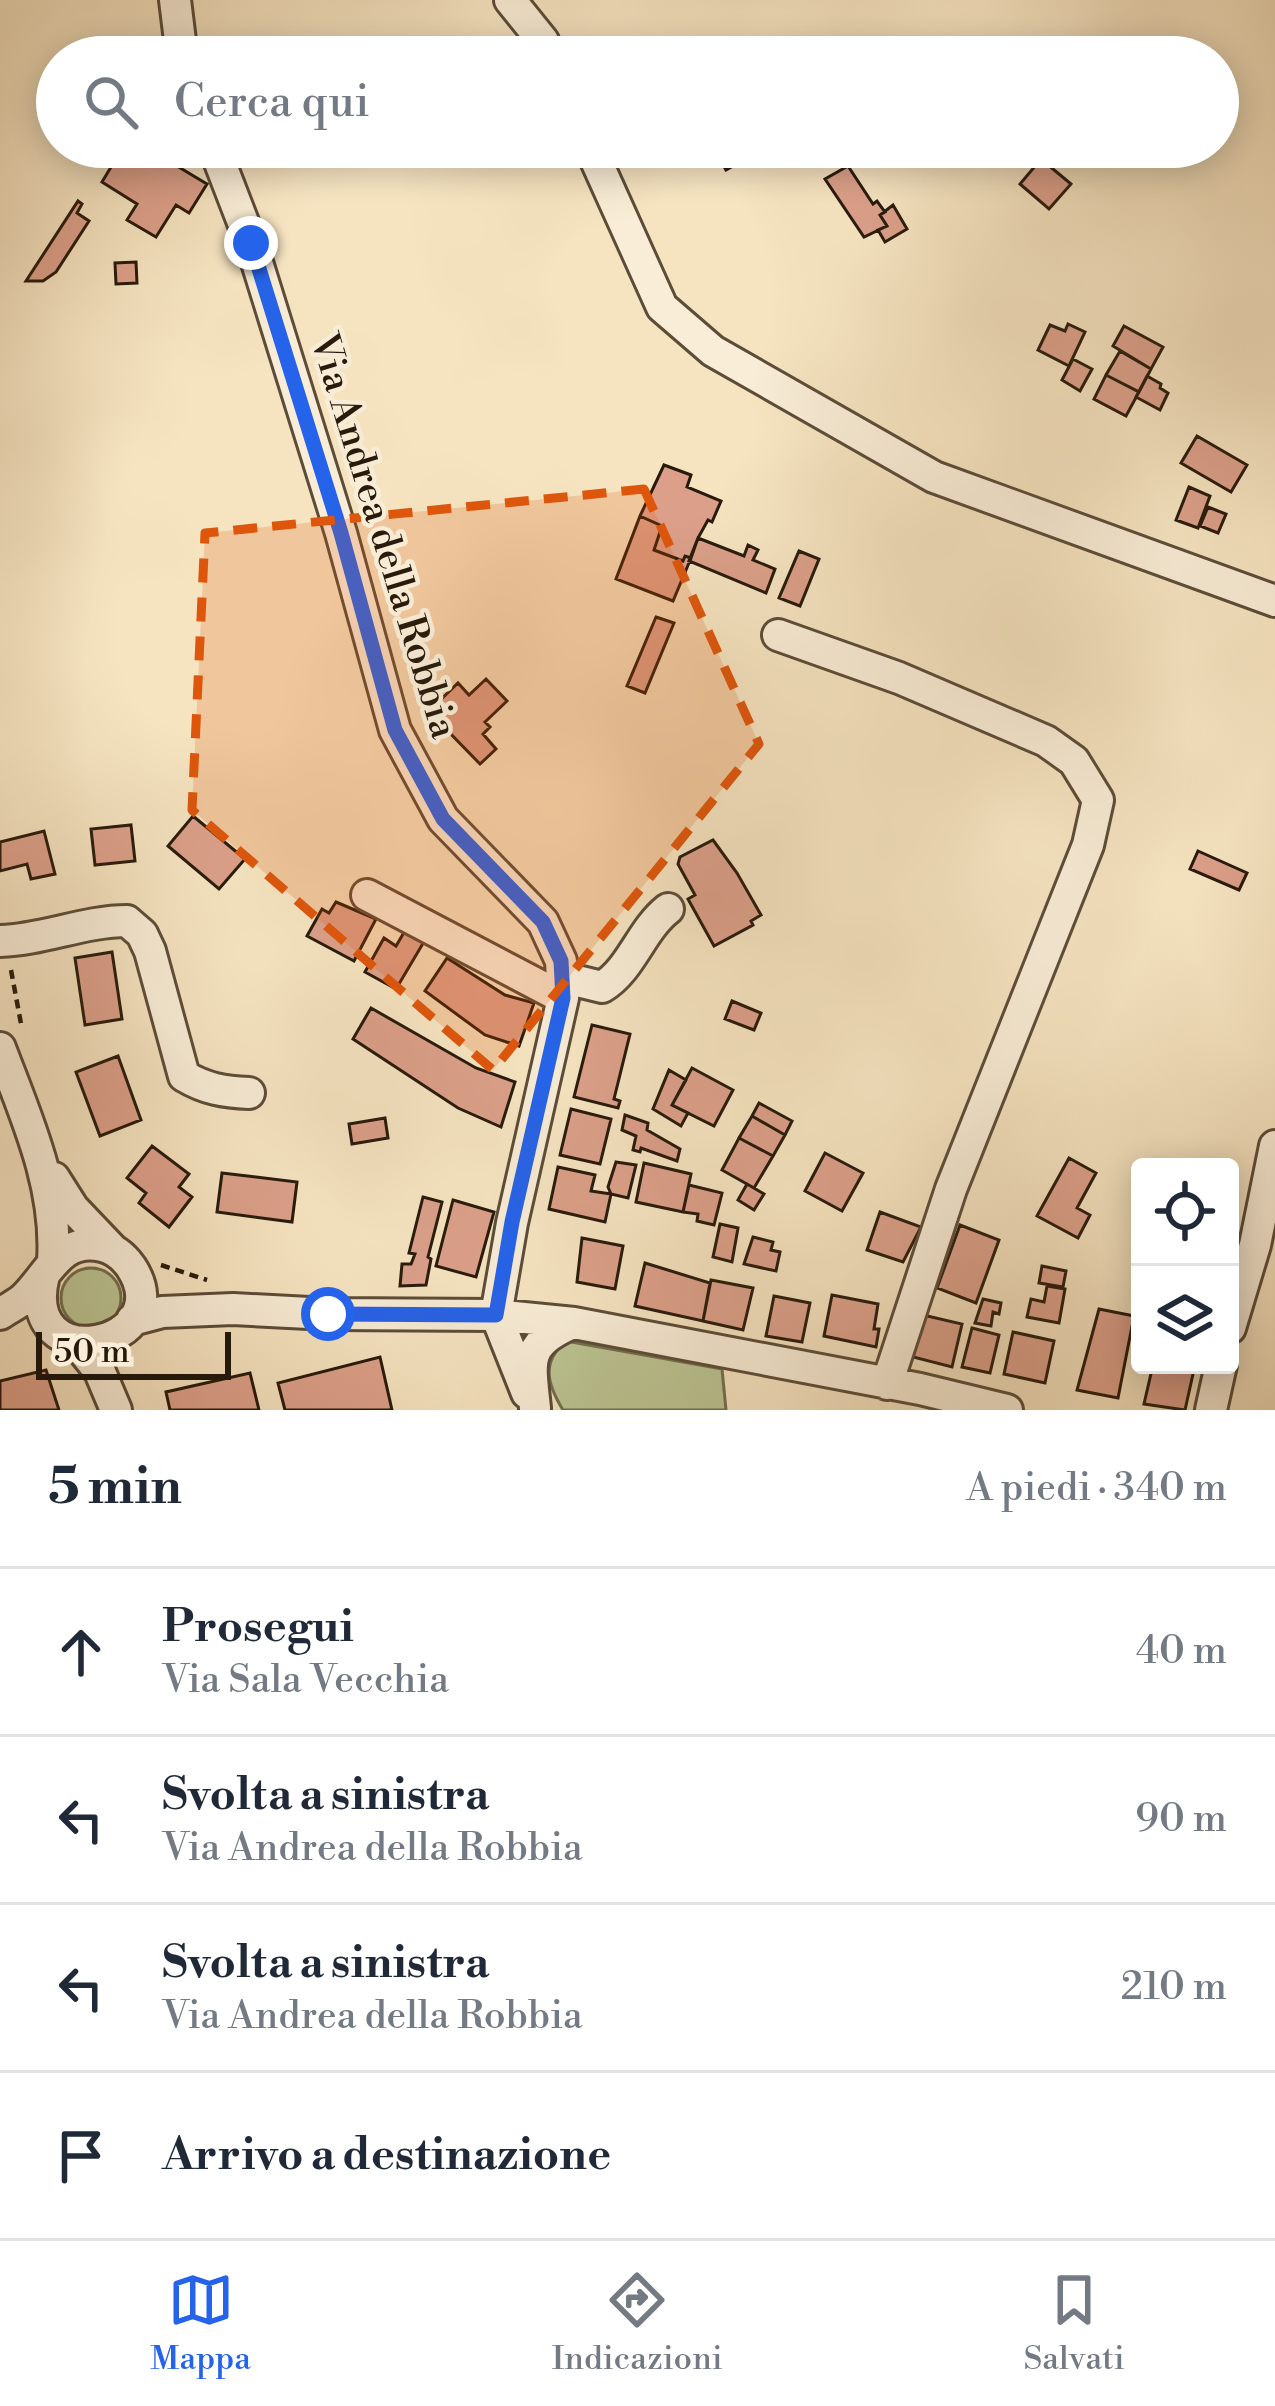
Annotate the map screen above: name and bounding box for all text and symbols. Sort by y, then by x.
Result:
search box [36,36,1239,168]
icon: search [78,69,144,135]
text: Cerca qui [174,74,370,131]
route end [224,216,278,270]
street label: Via Andrea della Robbia [298,327,468,745]
map controls [1131,1158,1239,1374]
button: locate [1131,1158,1239,1266]
button: layers [1131,1266,1239,1374]
route start [301,1287,355,1341]
scale bar [36,1326,231,1379]
text: 50 m [54,1332,130,1373]
text: 5 min [48,1456,182,1520]
text: A piedi · 340 m [966,1464,1227,1513]
text: Prosegui [162,1599,354,1656]
icon: ahead [48,1619,114,1685]
text: 40 m [1136,1627,1227,1676]
text: Via Sala Vecchia [162,1656,449,1705]
text: Svolta a sinistra [162,1767,489,1824]
icon: left [48,1787,114,1853]
text: 90 m [1135,1795,1227,1844]
text: Via Andrea della Robbia [162,1824,583,1873]
text: Svolta a sinistra [162,1935,489,1992]
icon: left [48,1955,114,2021]
text: 210 m [1121,1963,1227,2012]
text: Via Andrea della Robbia [162,1992,583,2041]
icon: arrive [48,2123,114,2189]
text: Arrivo a destinazione [162,2127,611,2184]
tab: Mappa [150,2267,251,2380]
tab: Indicazioni [552,2267,723,2380]
tab: Salvati [1023,2267,1125,2380]

